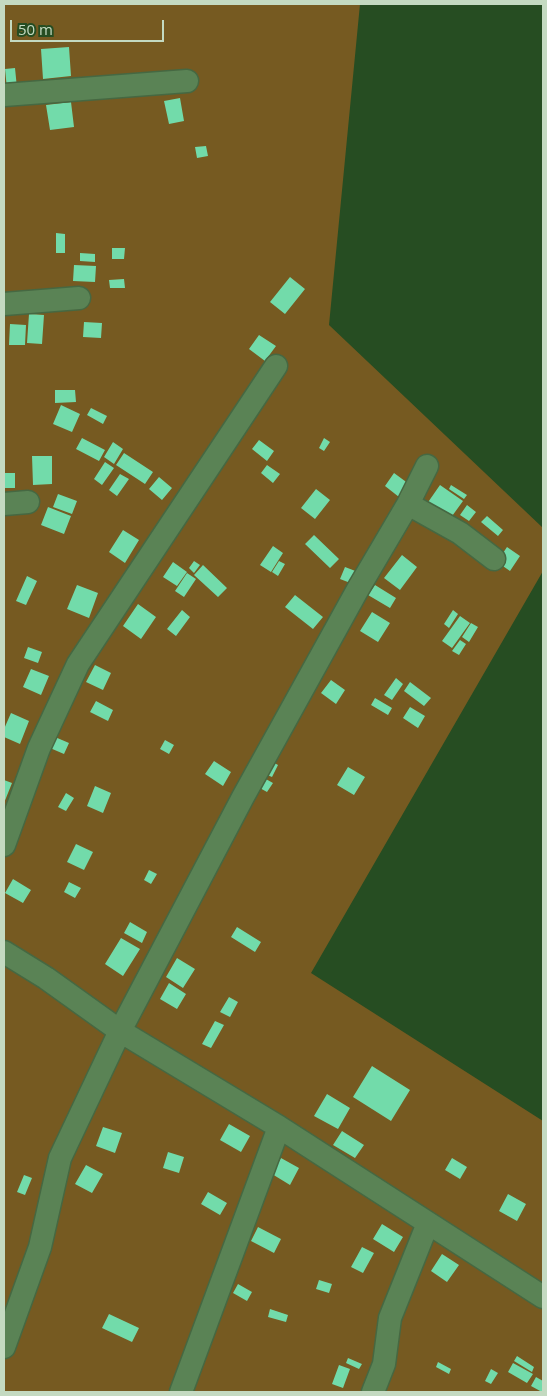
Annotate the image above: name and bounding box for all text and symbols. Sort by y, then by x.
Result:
scale bar [12,10,166,42]
text: 50 m [18,19,53,39]

